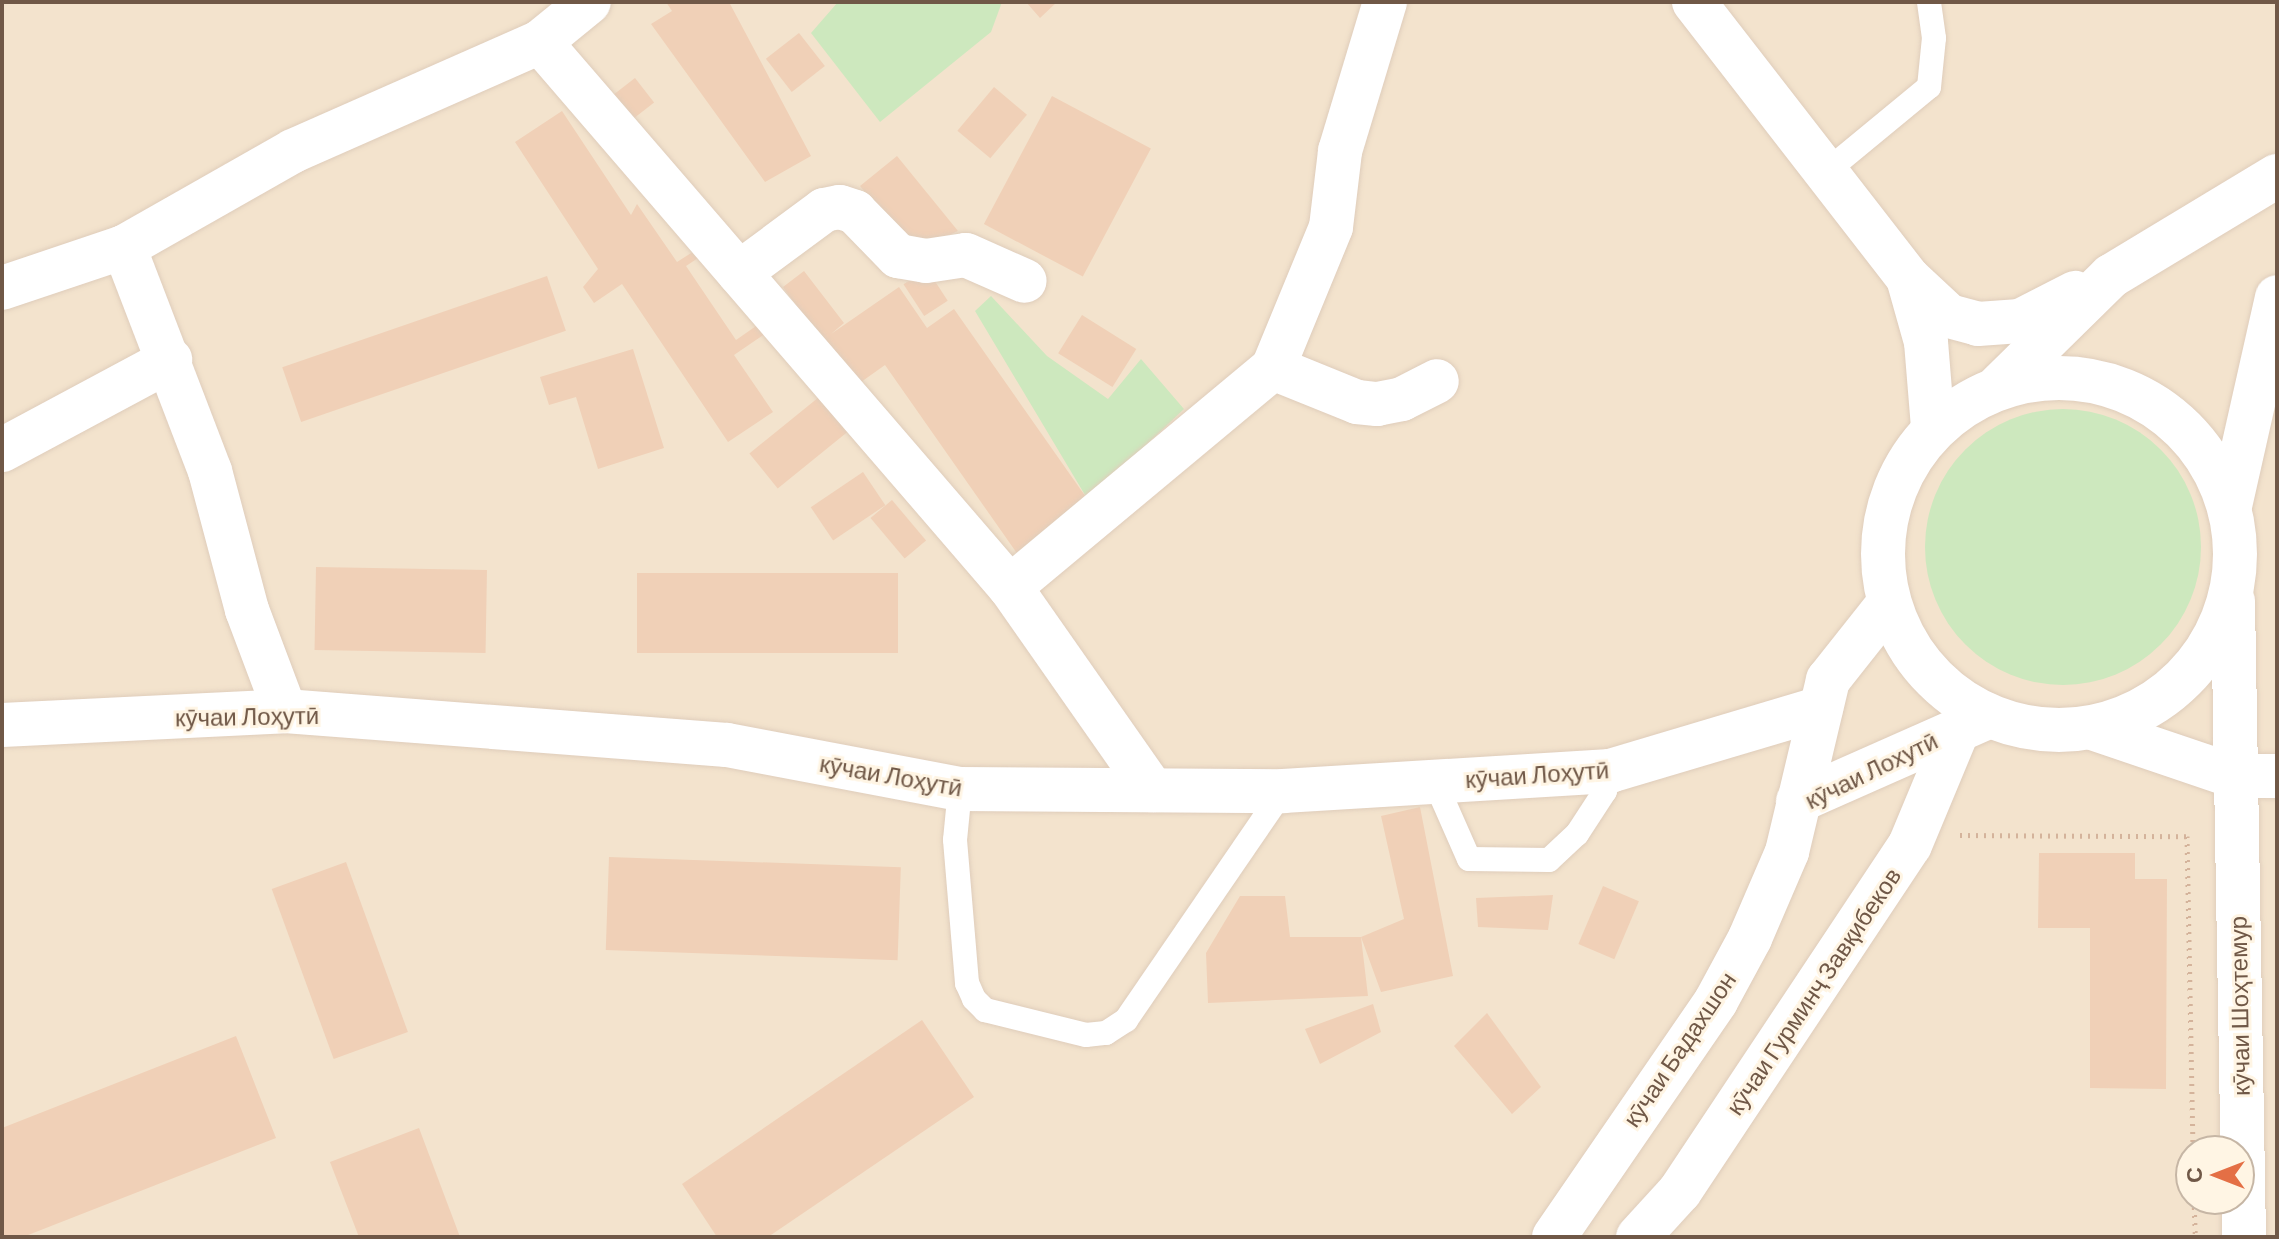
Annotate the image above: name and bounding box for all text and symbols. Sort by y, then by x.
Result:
street label: кӯчаи Лоҳутӣ [175,700,319,732]
street label: кӯчаи Лохутӣ [1800,726,1942,814]
street label: кӯчаи Лоҳутӣ [818,748,964,802]
street label: кӯчаи Лоҳутӣ [1464,755,1610,793]
street label: кӯчаи Гурминҷ Завқибеков [1720,862,1906,1120]
street label: кӯчаи Шоҳтемур [2223,916,2255,1096]
street label: кӯчаи Бадахшон [1616,966,1742,1132]
north arrow [2175,1135,2255,1215]
text: С [2180,1167,2206,1183]

